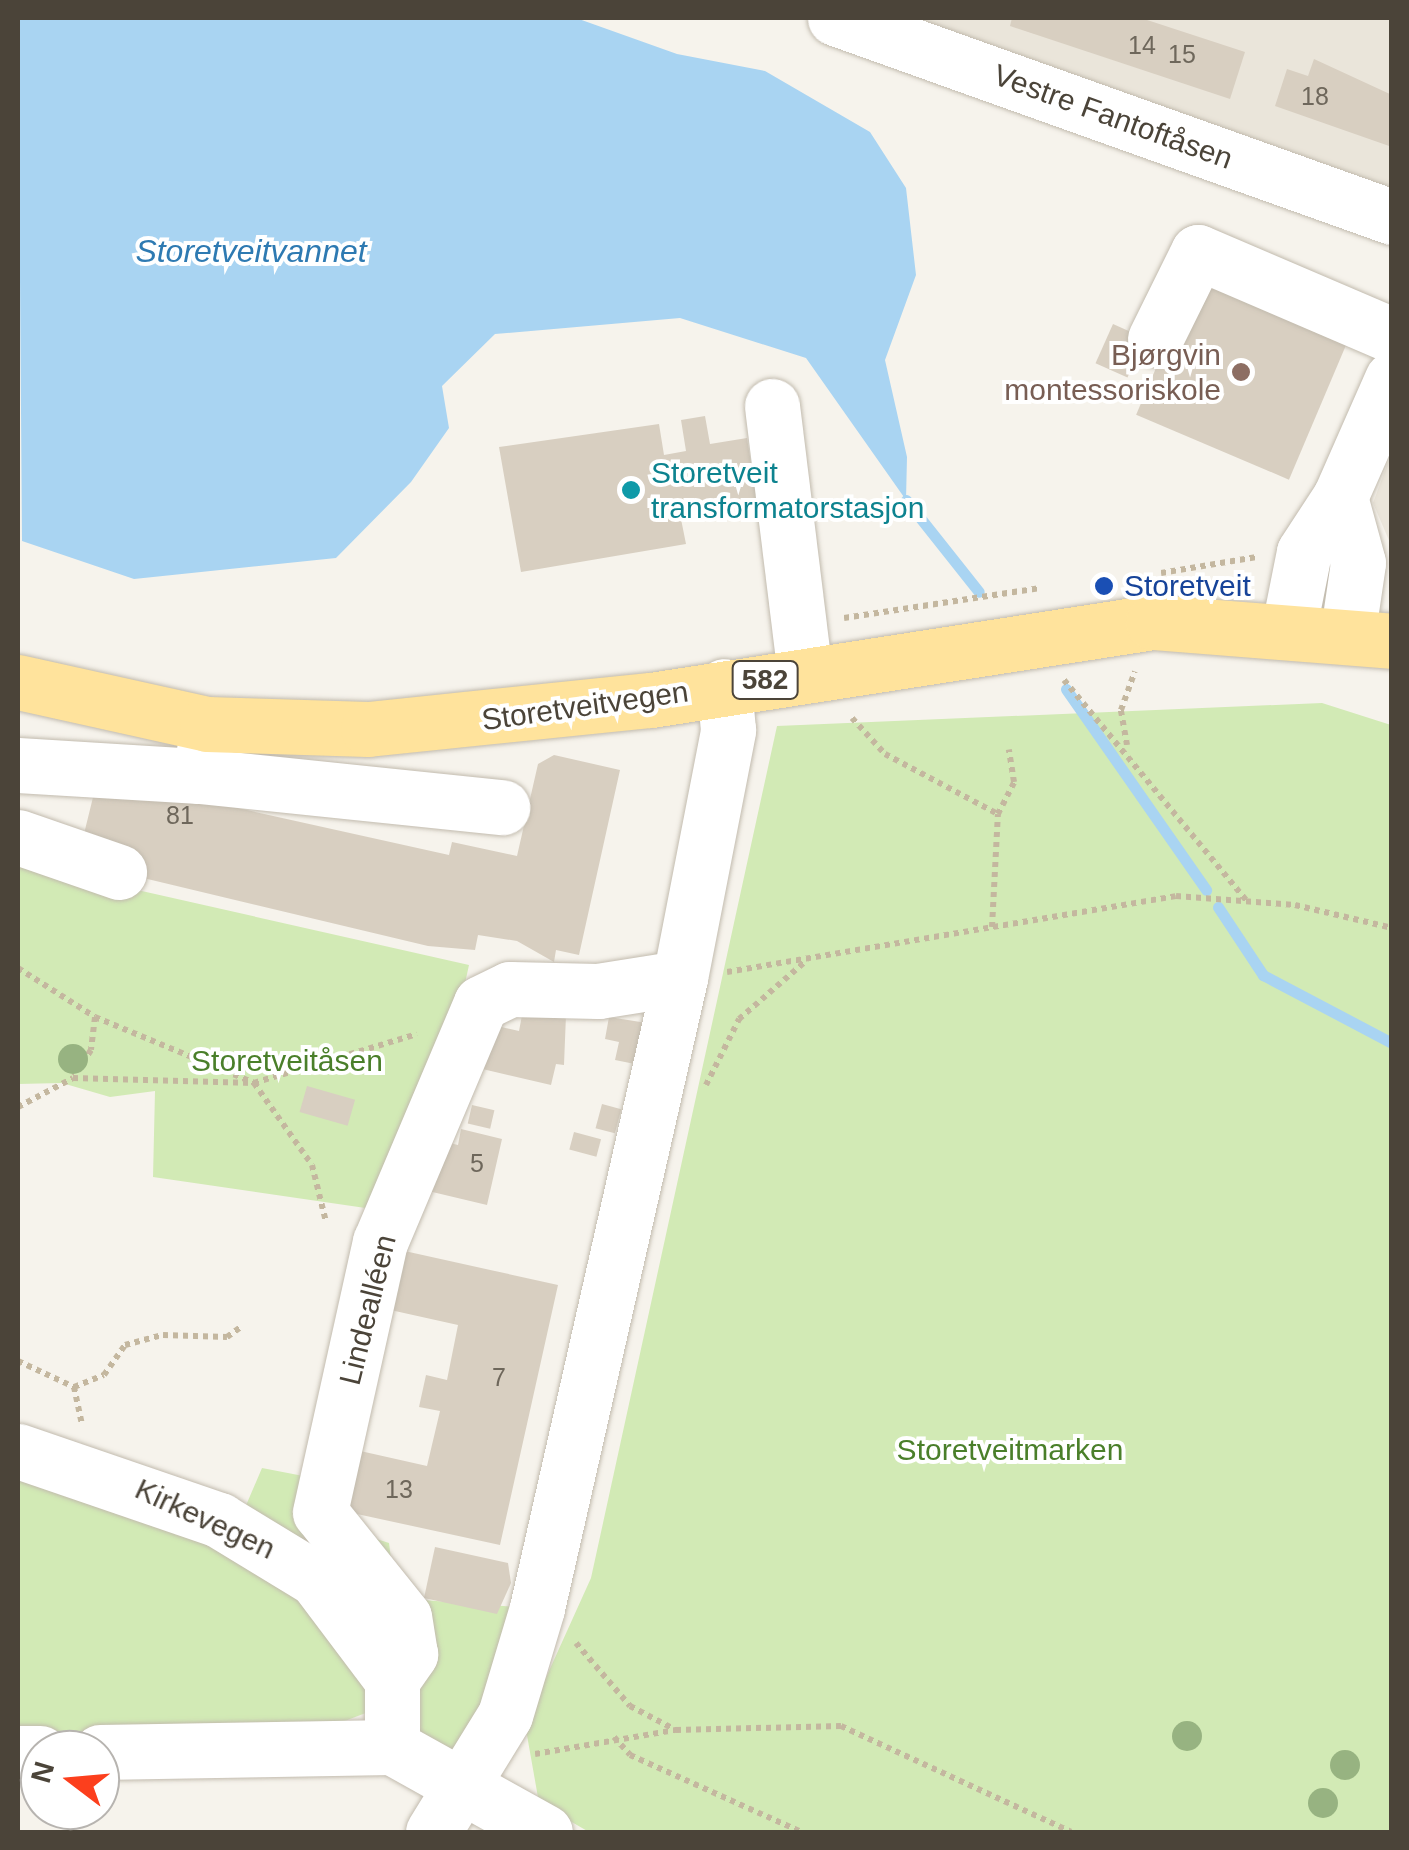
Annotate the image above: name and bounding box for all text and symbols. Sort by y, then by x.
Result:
house number: 14 [1128,30,1156,60]
house number: 15 [1168,39,1196,69]
street label: Vestre Fantoftåsen [989,57,1237,177]
house number: 18 [1301,81,1329,111]
water label: Storetveitvannet [135,232,367,270]
place label: Bjørgvin montessoriskole [1004,337,1221,408]
marker: Bjørgvin montessoriskole [1230,361,1252,383]
place label: Storetveit transformatorstasjon [651,455,924,526]
marker: Storetveit transformatorstasjon [620,479,642,501]
place label: Storetveit [1124,568,1251,604]
marker: Storetveit [1093,575,1115,597]
road number: 582 [730,657,800,703]
street label: Storetveitvegen [479,674,691,738]
house number: 81 [166,800,194,830]
park label: Storetveitåsen [191,1043,383,1079]
house number: 5 [470,1148,484,1178]
street label: Lindealléen [332,1231,404,1389]
house number: 7 [492,1362,506,1392]
park label: Storetveitmarken [897,1432,1123,1468]
street label: Kirkevegen [129,1471,281,1567]
house number: 13 [385,1474,413,1504]
north arrow [20,1730,120,1830]
text: N [25,1758,60,1786]

